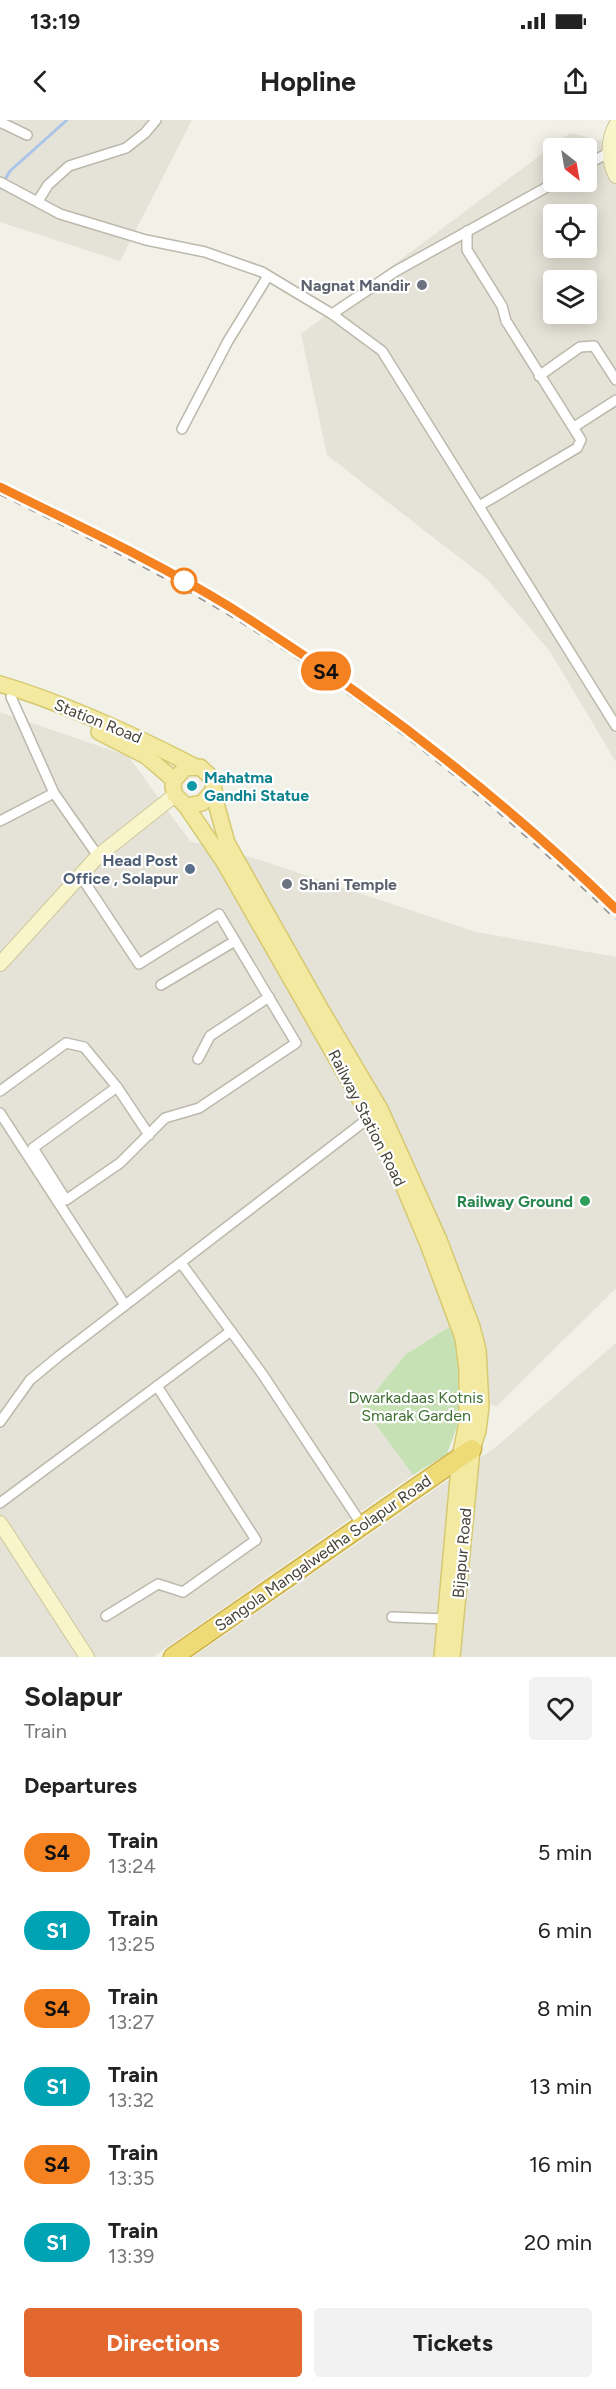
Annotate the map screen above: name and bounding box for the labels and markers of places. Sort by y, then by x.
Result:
place label: Nagnat Mandir [301,276,410,295]
marker: Nagnat Mandir [415,278,429,292]
unlabelled marker [171,568,197,594]
place label: Mahatma Gandhi Statue [204,768,309,805]
marker: Mahatma Gandhi Statue [185,779,199,793]
place label: Head Post Office , Solapur [63,851,178,888]
marker: Head Post Office , Solapur [183,862,197,876]
place label: Shani Temple [299,875,397,894]
marker: Shani Temple [280,877,294,891]
place label: Railway Ground [457,1192,573,1211]
marker: Railway Ground [578,1194,592,1208]

